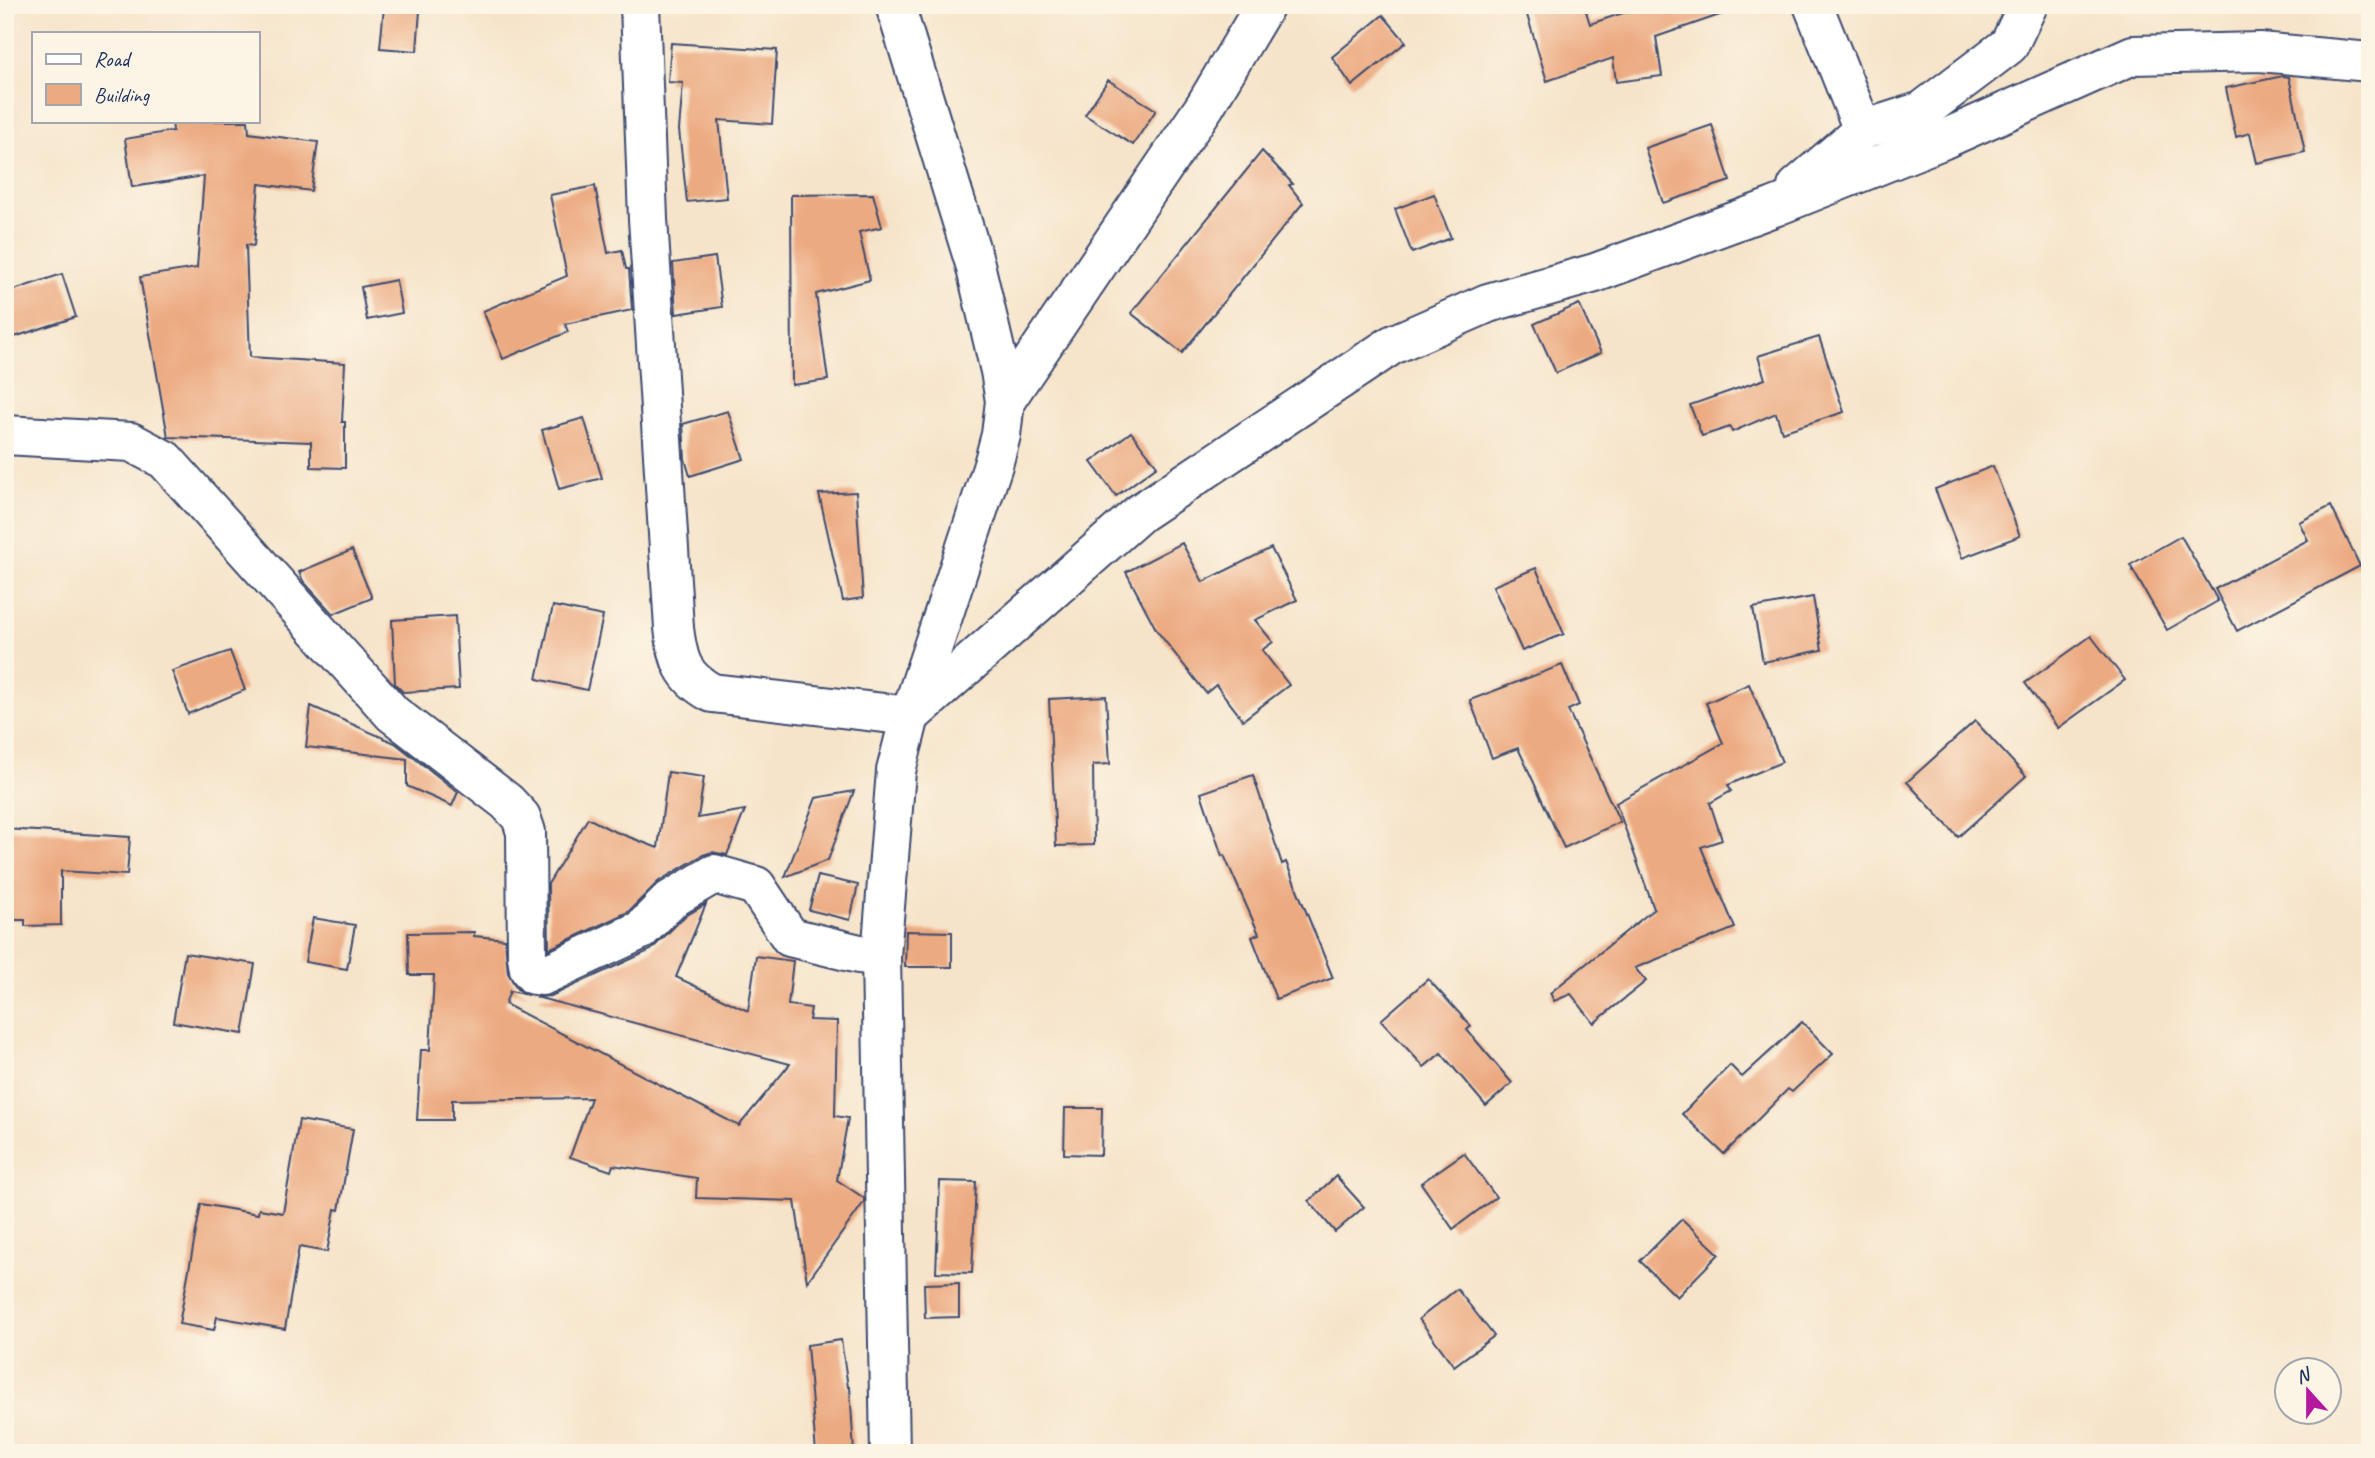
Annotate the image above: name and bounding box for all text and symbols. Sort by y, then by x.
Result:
legend [32,32,259,122]
text: Road [94,46,133,72]
text: Building [94,82,151,108]
north arrow [2274,1356,2344,1426]
text: N [2292,1362,2315,1389]

